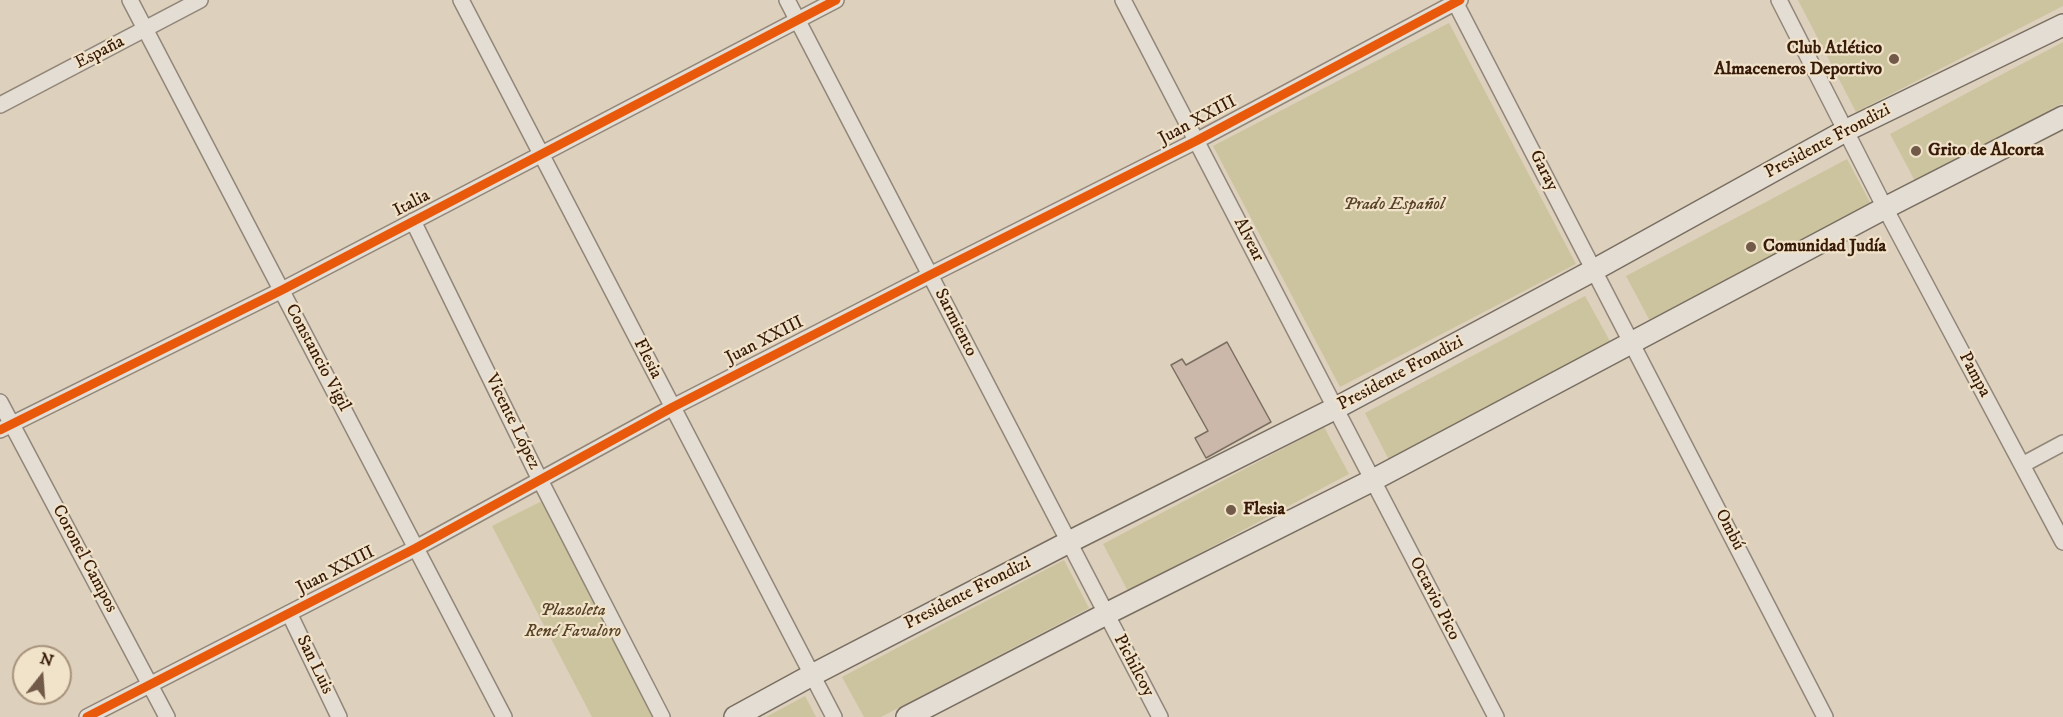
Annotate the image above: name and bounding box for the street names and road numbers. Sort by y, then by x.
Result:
street label: España [72,31,128,75]
street label: Juan XXIII [1155,92,1241,150]
street label: Presidente Frondizi [1762,100,1894,184]
street label: Garay [1524,147,1562,195]
street label: Italia [390,185,434,223]
street label: Alvear [1228,214,1268,266]
street label: Sarmiento [929,285,981,361]
street label: Constancio Vigil [280,301,354,415]
street label: Juan XXIII [722,312,808,370]
street label: Presidente Frondizi [1335,332,1467,416]
street label: Flesia [628,335,666,383]
street label: Pampa [1953,349,1995,401]
street label: Vicente López [480,371,544,473]
street label: Coronel Campos [47,501,121,617]
street label: Ombú [1710,506,1748,554]
street label: Juan XXIII [293,542,379,600]
street label: Presidente Frondizi [901,553,1035,635]
street label: Octavio Pico [1404,554,1464,644]
street label: Pichilcoy [1108,631,1158,701]
street label: San Luis [291,632,337,698]

